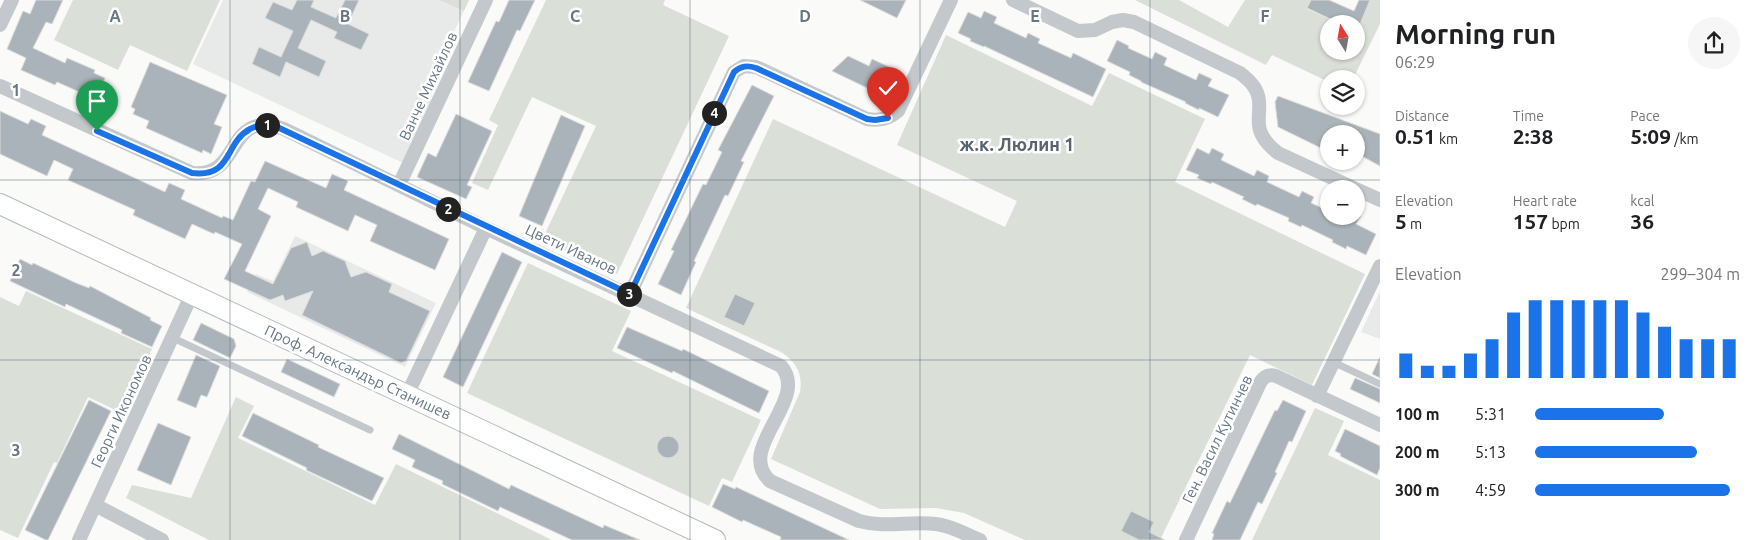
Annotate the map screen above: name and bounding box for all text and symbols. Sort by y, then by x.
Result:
text: A [109,7,121,25]
text: B [340,7,350,25]
text: C [570,7,580,25]
text: D [799,7,811,25]
text: E [1030,7,1040,25]
text: F [1261,7,1270,25]
north arrow [1320,15,1365,60]
map controls [1320,15,1365,225]
button: share [1688,17,1740,69]
text: Morning run [1395,18,1556,49]
street label: Ванче Михайлов [395,29,461,143]
text: 06:29 [1395,53,1435,71]
pin [867,67,909,118]
button: layers [1320,70,1365,115]
icon: check [874,74,902,102]
pin [76,80,118,131]
text: 1 [11,81,21,99]
icon: arrive [83,87,111,115]
pin: 4 [702,100,726,126]
text: 4 [711,105,718,121]
text: Distance [1395,108,1449,124]
text: Time [1513,108,1544,124]
text: Pace [1630,108,1660,124]
pin: 1 [254,112,280,138]
text: 1 [264,117,271,133]
text: 0.51 [1395,124,1436,148]
text: 2:38 [1513,124,1553,148]
text: 5:09 [1630,124,1671,148]
button: + [1320,125,1365,170]
text: km [1436,131,1458,147]
text: /km [1671,131,1699,147]
district label: ж.к. Люлин 1 [960,134,1074,154]
button: − [1320,180,1365,225]
text: Elevation [1395,193,1453,209]
text: Heart rate [1513,193,1577,209]
text: kcal [1630,193,1655,209]
pin: 2 [436,196,460,222]
text: 2 [445,201,452,217]
text: 5 [1395,209,1407,233]
text: 157 [1513,209,1548,233]
text: 36 [1630,209,1654,233]
text: m [1407,216,1422,232]
text: bpm [1548,216,1580,232]
street label: Цвети Иванов [523,220,619,278]
text: 2 [11,261,21,279]
text: Elevation [1395,265,1462,283]
text: 299–304 m [1660,265,1740,283]
pin: 3 [616,282,642,306]
text: 3 [626,286,633,302]
street label: Проф. Александър Станишев [262,321,454,423]
street label: Георги Икономов [87,352,155,470]
street label: Ген. Васил Кутинчев [1179,372,1255,506]
text: 100 m [1395,405,1440,423]
text: 5:31 [1475,405,1506,423]
text: 3 [11,441,21,459]
text: 200 m [1395,443,1440,461]
text: 5:13 [1475,443,1506,461]
text: 300 m [1395,481,1440,499]
text: 4:59 [1475,481,1506,499]

